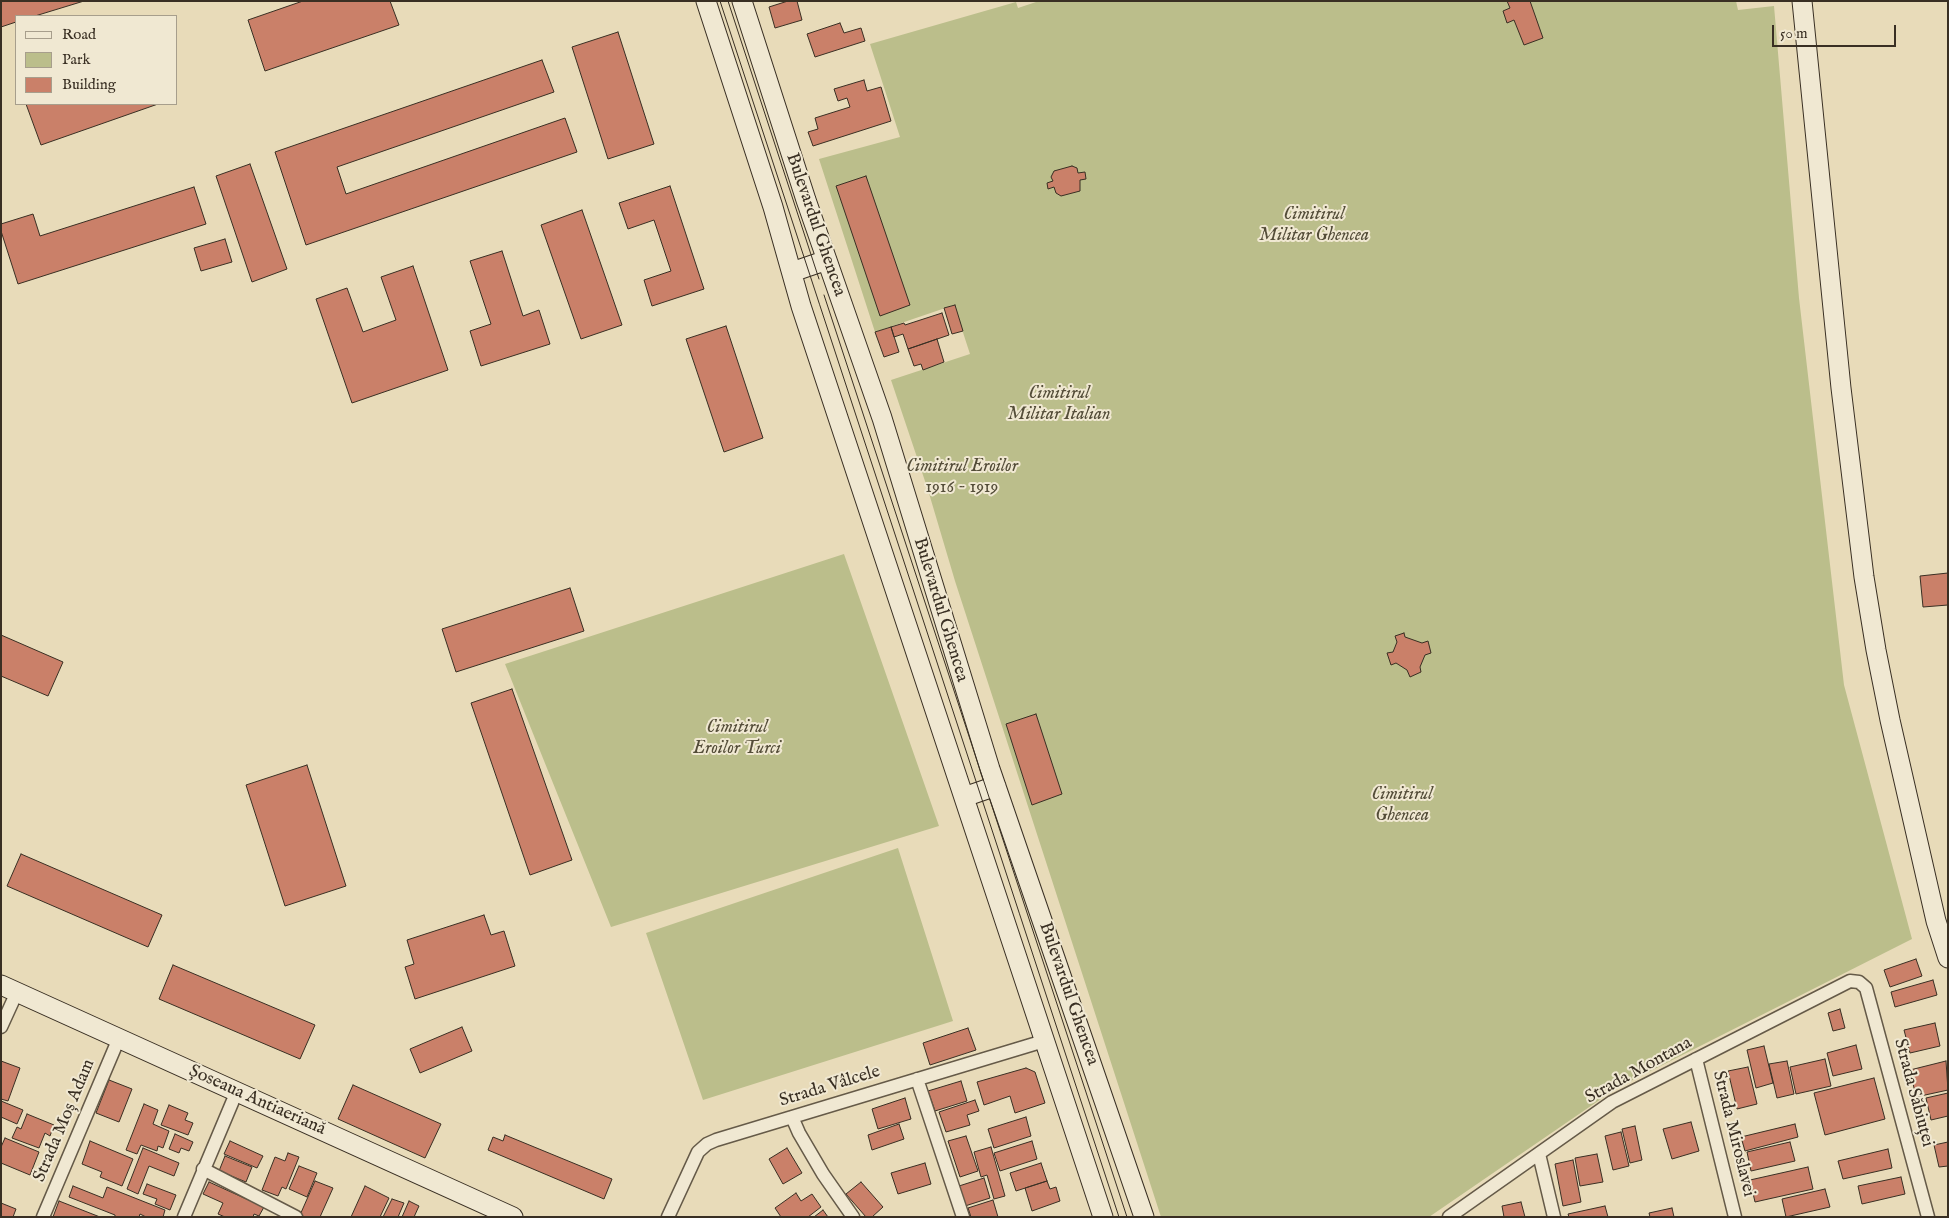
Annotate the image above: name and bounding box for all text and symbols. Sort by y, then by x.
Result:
legend [15,15,178,105]
scale bar [1774,15,1898,47]
text: 50 m [1780,24,1808,43]
text: Road [62,25,96,44]
text: Park [62,50,91,69]
text: Building [62,75,116,94]
street label: Bulevardul Ghencea [780,151,850,299]
park label: Cimitirul Militar Ghencea [1259,204,1369,246]
park label: Cimitirul Militar Italian [1008,383,1110,426]
park label: Cimitirul Eroilor 1916 - 1919 [906,456,1018,498]
street label: Bulevardul Ghencea [908,535,972,685]
park label: Cimitirul Eroilor Turci [693,717,781,760]
park label: Cimitirul Ghencea [1371,784,1433,826]
street label: Bulevardul Ghencea [1033,920,1103,1068]
street label: Strada Montana [1582,1033,1696,1109]
street label: Strada Săbiuței [1888,1037,1938,1149]
street label: Strada Moș Adam [29,1056,101,1186]
street label: Șoseaua Antiaeriană [185,1061,329,1141]
street label: Strada Vâlcele [777,1061,883,1113]
street label: Strada Miroslavei [1707,1069,1759,1199]

